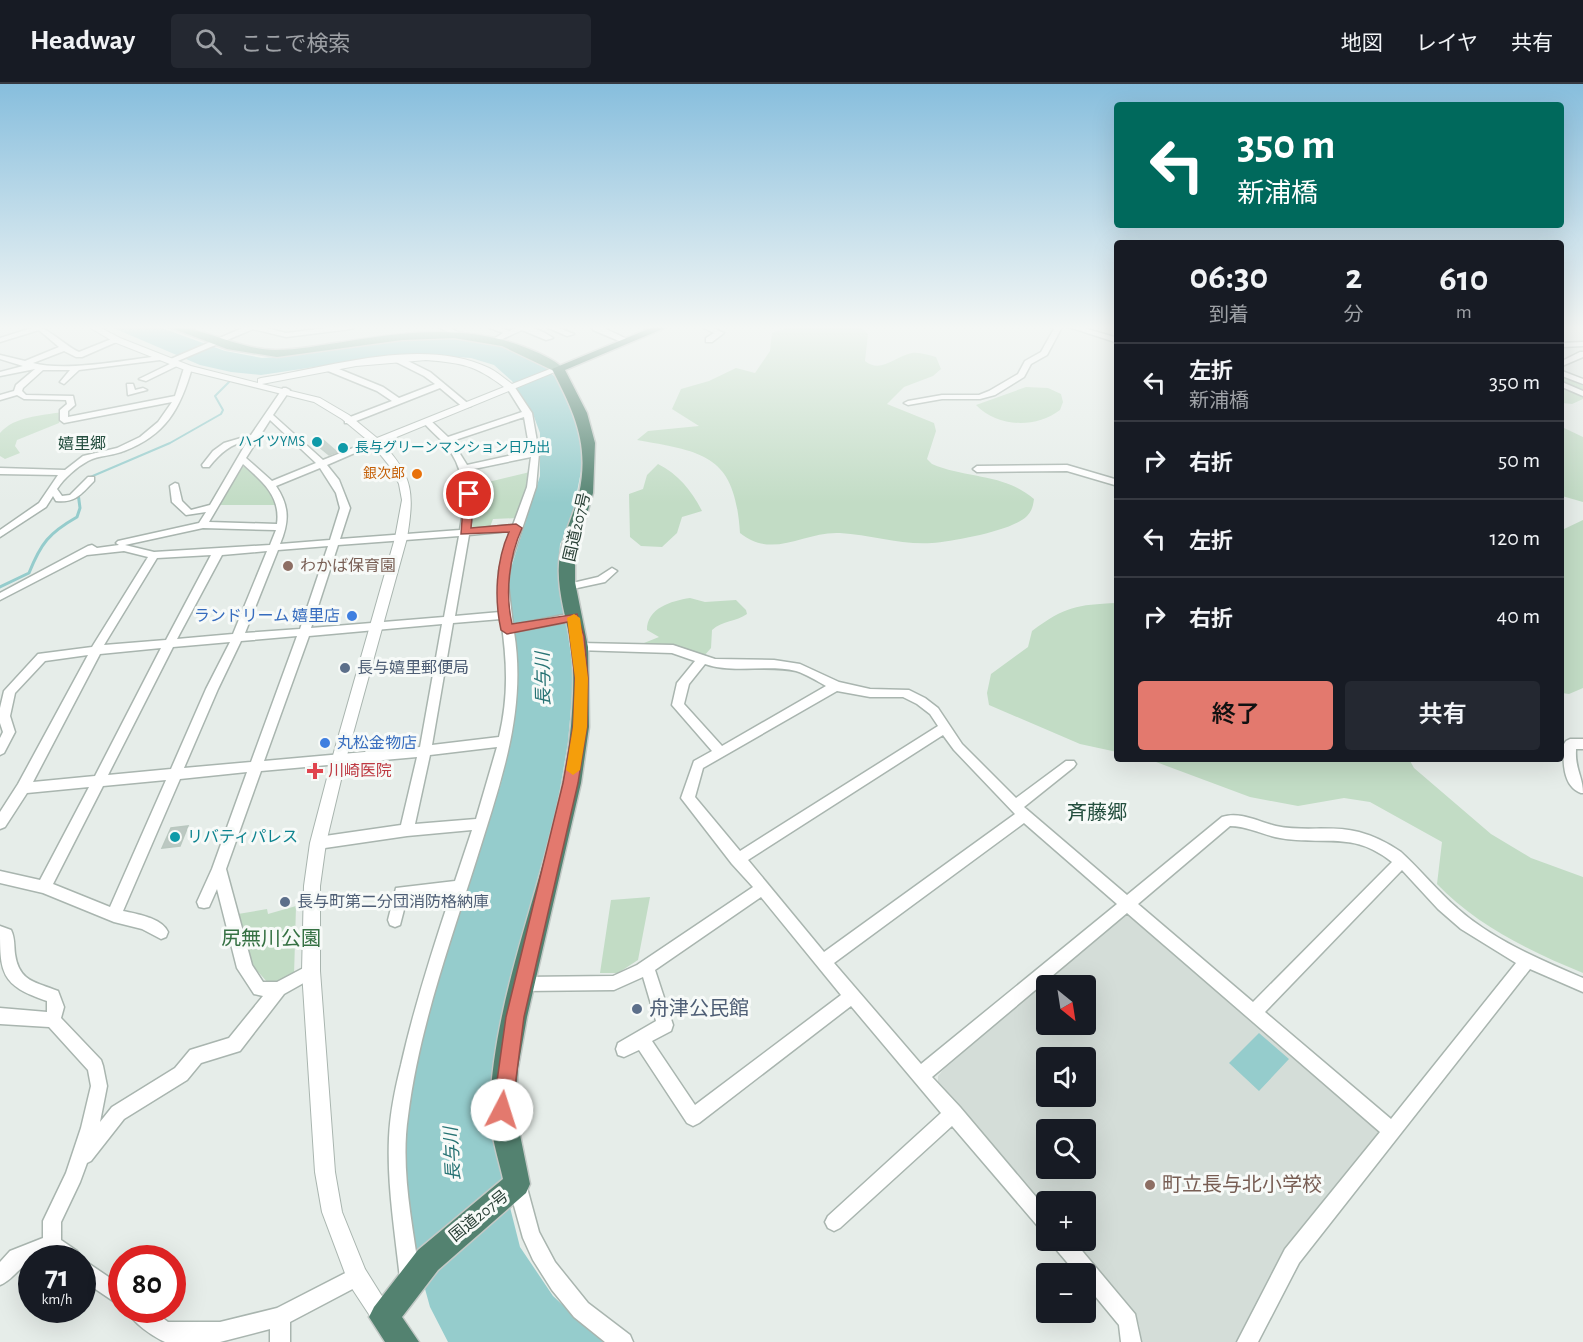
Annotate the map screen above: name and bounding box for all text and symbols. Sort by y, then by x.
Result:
search box [171,14,591,68]
icon: search [192,25,225,58]
text: Headway [30,27,135,55]
text: ここで検索 [240,33,350,55]
text: 地図 [1341,33,1383,54]
text: レイヤ [1416,33,1478,54]
text: 共有 [1511,33,1553,54]
text: 350 m [1237,124,1335,166]
icon: left [1138,126,1216,204]
text: 新浦橋 [1237,180,1318,207]
text: 06:30 [1190,259,1268,295]
text: 2 [1345,259,1362,295]
text: 610 [1439,261,1488,297]
text: m [1456,302,1472,322]
text: 到着 [1209,305,1249,325]
text: 分 [1344,305,1364,325]
text: 左折 [1189,360,1233,382]
icon: left [1138,366,1171,399]
text: 350 m [1489,371,1540,393]
text: 新浦橋 [1189,391,1249,411]
district label: 嬉里郷 [58,435,106,452]
place label: ハイツYMS [238,435,305,449]
marker: ハイツYMS [310,435,324,449]
place label: 長与グリーンマンション日乃出 [355,440,550,455]
marker: 長与グリーンマンション日乃出 [336,441,350,455]
icon: right [1138,444,1171,477]
text: 50 m [1498,449,1540,471]
text: 右折 [1189,452,1233,474]
place label: 銀次郎 [363,466,405,481]
marker: 銀次郎 [410,467,424,481]
pin [443,468,494,519]
icon: arrive [452,477,485,510]
street label: 国道207号 [560,491,593,563]
icon: left [1138,522,1171,555]
text: 120 m [1490,527,1540,549]
text: 左折 [1189,530,1233,552]
place label: わかば保育園 [300,557,396,574]
marker: わかば保育園 [281,559,295,573]
icon: right [1138,600,1171,633]
text: 40 m [1497,605,1540,627]
place label: ランドリーム 嬉里店 [194,607,340,624]
text: 右折 [1189,608,1233,630]
marker: ランドリーム 嬉里店 [345,609,359,623]
water label: 長与川 [532,650,553,706]
place label: 長与嬉里郵便局 [357,659,469,676]
marker: 長与嬉里郵便局 [338,661,352,675]
button: 終了 [1138,681,1333,750]
button: 共有 [1345,681,1540,750]
place label: 丸松金物店 [337,734,417,751]
marker: 丸松金物店 [318,736,332,750]
marker: 川崎医院 [306,762,324,780]
place label: 川崎医院 [328,762,392,779]
district label: 斉藤郷 [1067,802,1127,823]
place label: リバティパレス [187,828,298,845]
marker: リバティパレス [168,830,182,844]
place label: 長与町第二分団消防格納庫 [297,893,489,910]
marker: 長与町第二分団消防格納庫 [278,895,292,909]
park label: 尻無川公園 [221,928,321,949]
north arrow [1036,975,1096,1035]
map controls [1036,975,1096,1323]
place label: 舟津公民館 [649,997,749,1019]
marker: 舟津公民館 [630,1002,644,1016]
button: sound [1036,1047,1096,1107]
position arrow [470,1078,534,1142]
button: search [1036,1119,1096,1179]
water label: 長与川 [440,1125,463,1182]
place label: 町立長与北小学校 [1162,1174,1322,1195]
marker: 町立長与北小学校 [1143,1178,1157,1192]
street label: 国道207号 [446,1187,511,1244]
button: + [1036,1191,1096,1251]
speed limit sign: 80 [108,1245,186,1323]
text: 71 [45,1262,69,1292]
button: − [1036,1263,1096,1323]
text: km/h [42,1292,72,1307]

